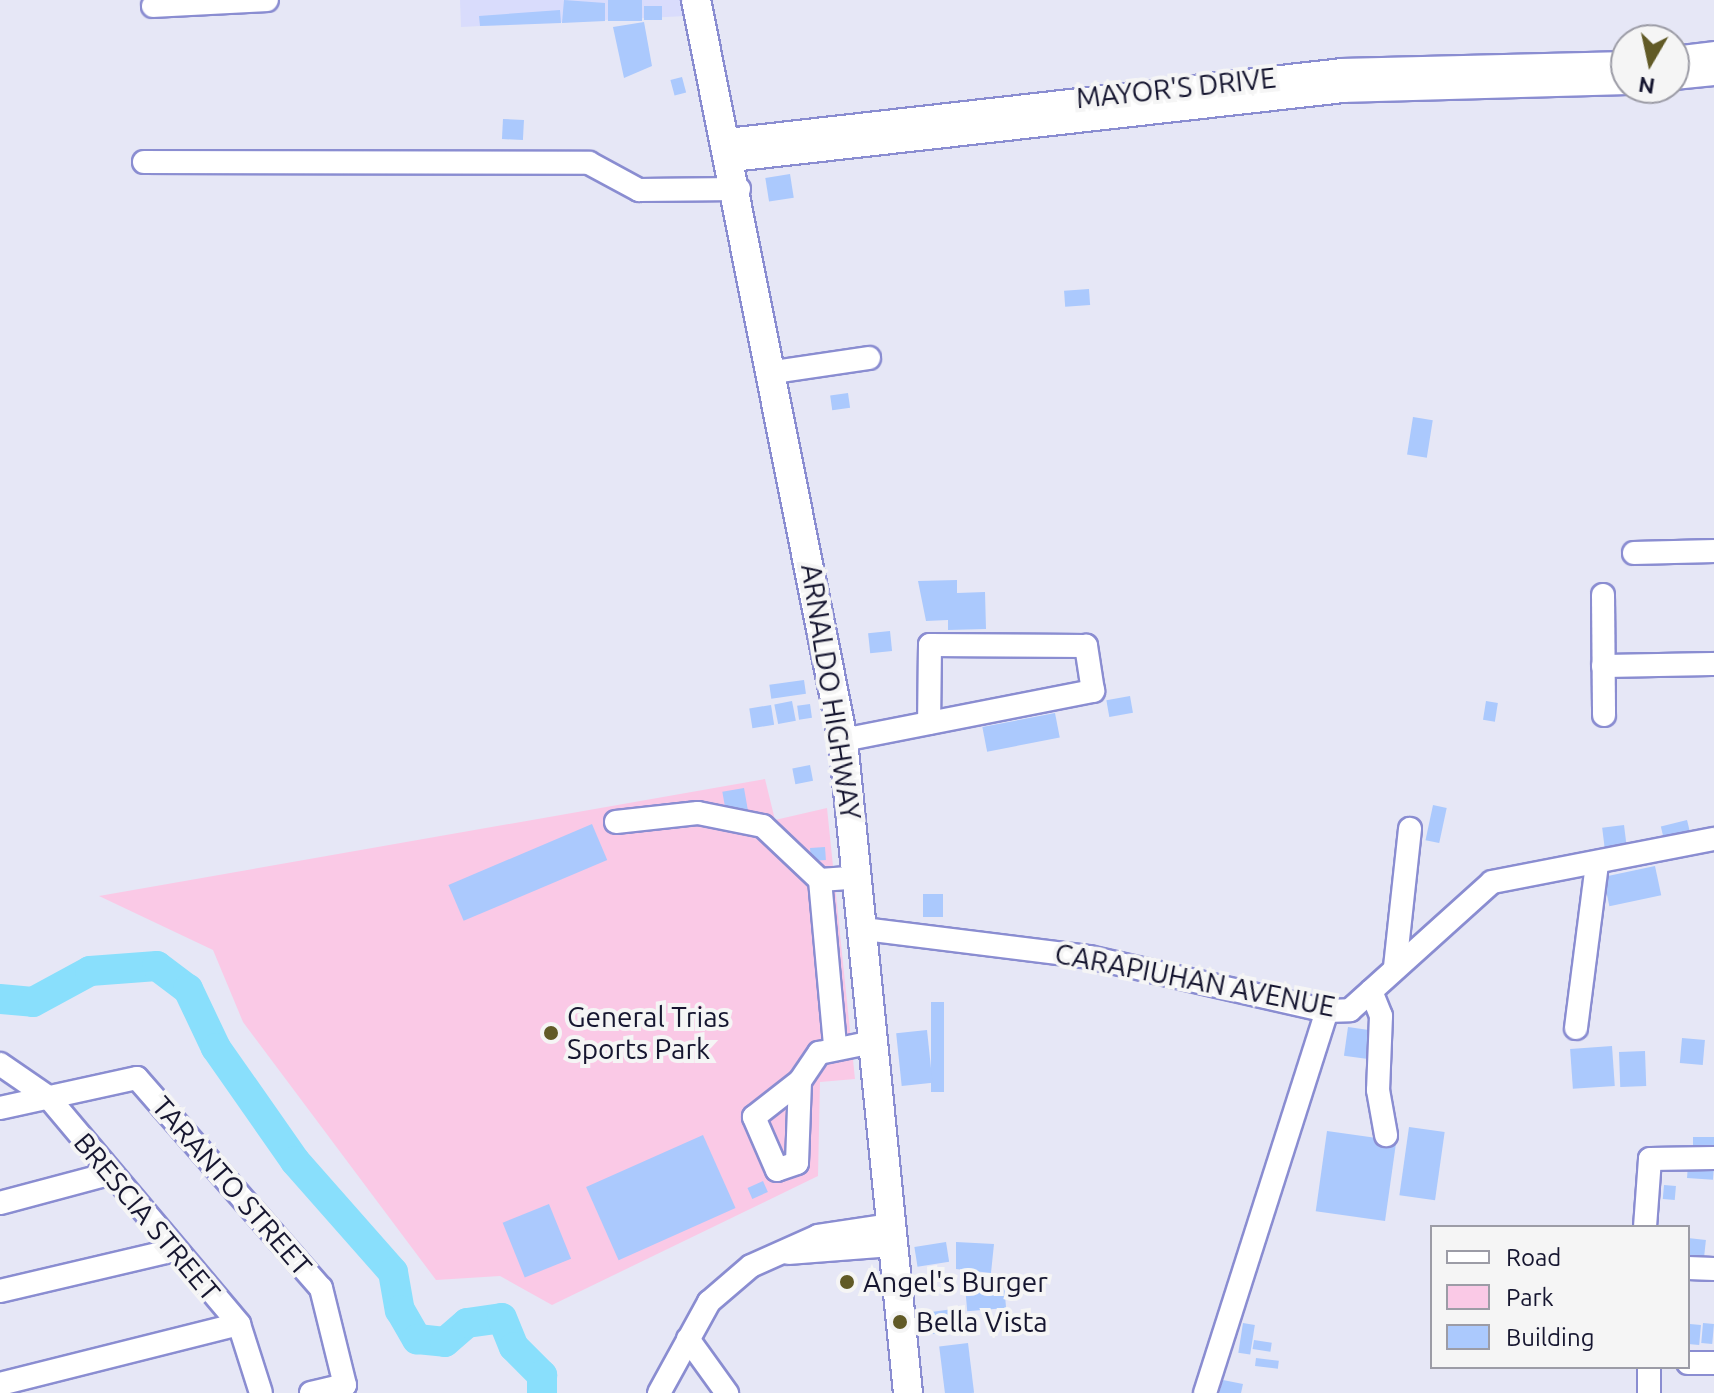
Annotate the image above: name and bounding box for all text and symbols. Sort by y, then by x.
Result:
north arrow [1610,24,1690,104]
street label: MAYOR'S DRIVE [1074,61,1278,115]
text: N [1636,73,1657,100]
street label: ARNALDO HIGHWAY [794,562,868,822]
street label: CARAPIUHAN AVENUE [1052,936,1338,1024]
place label: General Trias Sports Park [567,1000,730,1066]
marker: General Trias Sports Park [542,1024,560,1042]
street label: TARANTO STREET [145,1089,319,1283]
street label: BRESCIA STREET [67,1126,227,1308]
legend [1430,1225,1690,1369]
text: Road [1506,1244,1561,1271]
place label: Angel's Burger [863,1265,1048,1299]
marker: Angel's Burger [838,1273,856,1291]
text: Park [1506,1284,1554,1311]
place label: Bella Vista [916,1305,1048,1339]
marker: Bella Vista [891,1313,909,1331]
text: Building [1506,1324,1594,1351]

